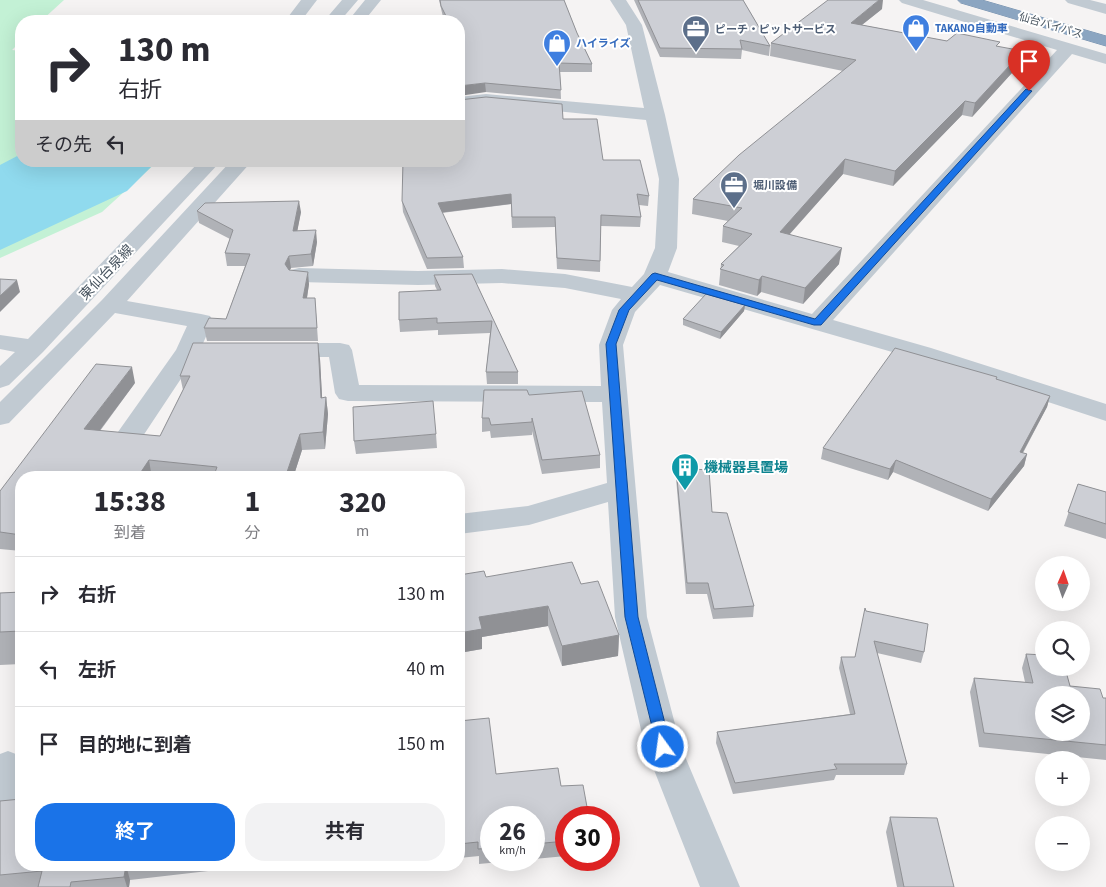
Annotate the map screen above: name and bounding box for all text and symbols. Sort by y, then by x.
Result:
street label: 仙台バイパス [1017,9,1085,42]
shop icon: TAKANO自動車 [901,13,931,52]
office icon: ピーチ・ピットサービス [681,14,711,53]
place label: TAKANO自動車 [935,21,1008,36]
place label: ピーチ・ピットサービス [715,22,836,37]
text: 130 m [118,25,210,75]
shop icon: ハイライズ [542,28,572,67]
icon: right [35,35,100,100]
place label: ハイライズ [576,36,630,51]
pin [1008,40,1050,91]
icon: arrive [1015,47,1043,75]
text: 右折 [118,74,162,106]
icon: left [102,130,130,158]
text: その先 [35,132,92,159]
office icon: 堀川設備 [719,170,749,209]
place label: 堀川設備 [753,178,797,193]
street label: 東仙台泉線 [75,241,138,305]
building icon: 機械器具置場 [670,452,700,491]
place label: 機械器具置場 [704,458,788,478]
text: 15:38 [94,480,166,523]
text: 1 [244,480,260,523]
text: 320 [339,481,386,524]
text: m [356,520,369,542]
text: 到着 [114,522,146,544]
text: 分 [244,522,260,544]
north arrow [1035,556,1090,611]
map controls [1035,556,1090,871]
icon: right [35,580,63,608]
text: 130 m [397,581,445,608]
text: 右折 [78,582,116,609]
button: search [1035,621,1090,676]
icon: left [35,655,63,683]
text: 40 m [407,656,445,683]
text: 左折 [78,657,116,684]
button: layers [1035,686,1090,741]
position arrow [636,720,688,772]
icon: arrive [35,730,63,758]
text: 150 m [397,731,445,758]
text: 目的地に到着 [78,732,192,759]
button: + [1035,751,1090,806]
button: 終了 [35,803,235,861]
button: 共有 [245,803,445,861]
speed limit sign: 30 [555,806,620,871]
text: 26 [499,814,526,850]
button: − [1035,816,1090,871]
text: km/h [499,842,526,859]

